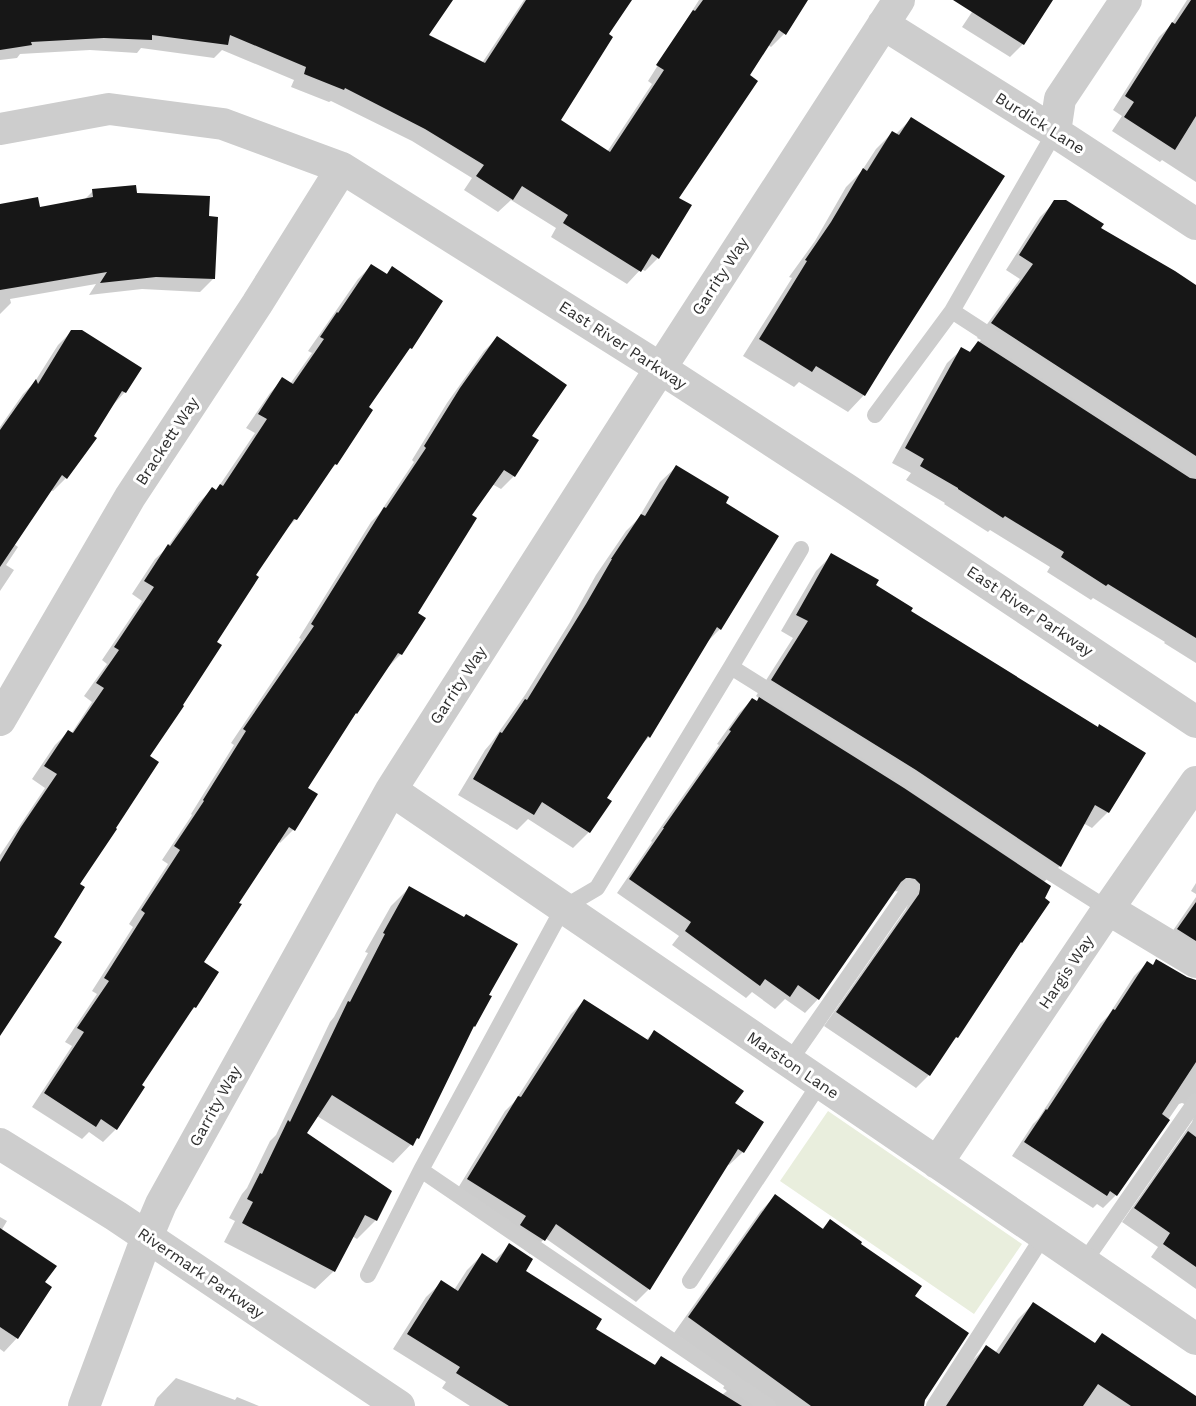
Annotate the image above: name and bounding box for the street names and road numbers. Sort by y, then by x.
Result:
street label: Burdick Lane [992,88,1088,158]
street label: Garrity Way [688,233,753,319]
street label: East River Parkway [556,297,691,394]
street label: Brackett Way [131,393,203,489]
street label: East River Parkway [963,562,1097,661]
street label: Garrity Way [426,642,491,728]
street label: Hargis Way [1034,931,1098,1012]
street label: Marston Lane [743,1027,843,1103]
street label: Garrity Way [185,1062,245,1150]
street label: Rivermark Parkway [134,1224,268,1323]

